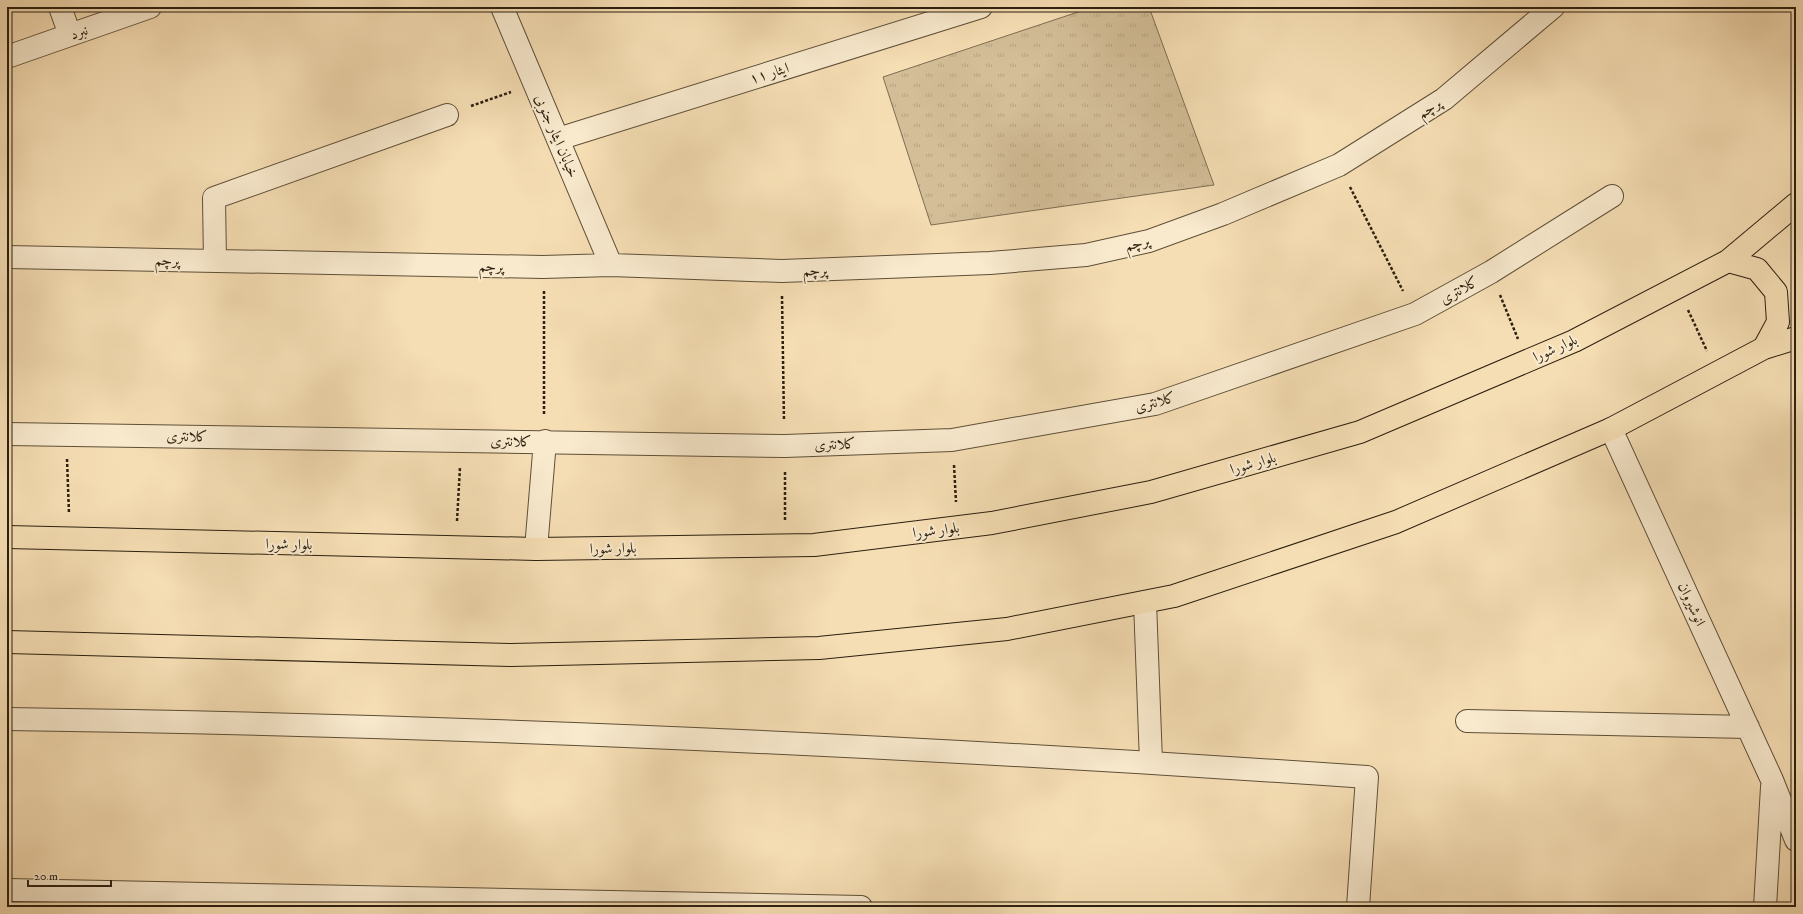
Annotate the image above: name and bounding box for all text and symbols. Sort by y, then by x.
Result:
street label: نبرد [68,21,91,44]
street label: ایثار ۱۱ [747,58,791,88]
street label: خیابان ایثار جنوبی [530,92,583,181]
street label: پرچم [1414,93,1448,126]
street label: پرچم [1123,231,1154,260]
street label: پرچم [154,251,181,274]
street label: پرچم [478,257,505,280]
street label: پرچم [802,261,829,284]
street label: کلانتری [1437,272,1482,309]
street label: بلوار شورا [1530,330,1581,367]
street label: کلانتری [1133,388,1178,417]
street label: کلانتری [166,427,208,446]
street label: کلانتری [490,432,532,451]
street label: کلانتری [814,434,856,455]
street label: بلوار شورا [1228,448,1278,479]
street label: بلوار شورا [912,518,961,543]
street label: بلوار شورا [265,535,313,554]
street label: بلوار شورا [589,539,637,558]
street label: انوشیروان [1673,579,1710,629]
scale bar [28,862,111,888]
text: 20 m [34,869,58,884]

